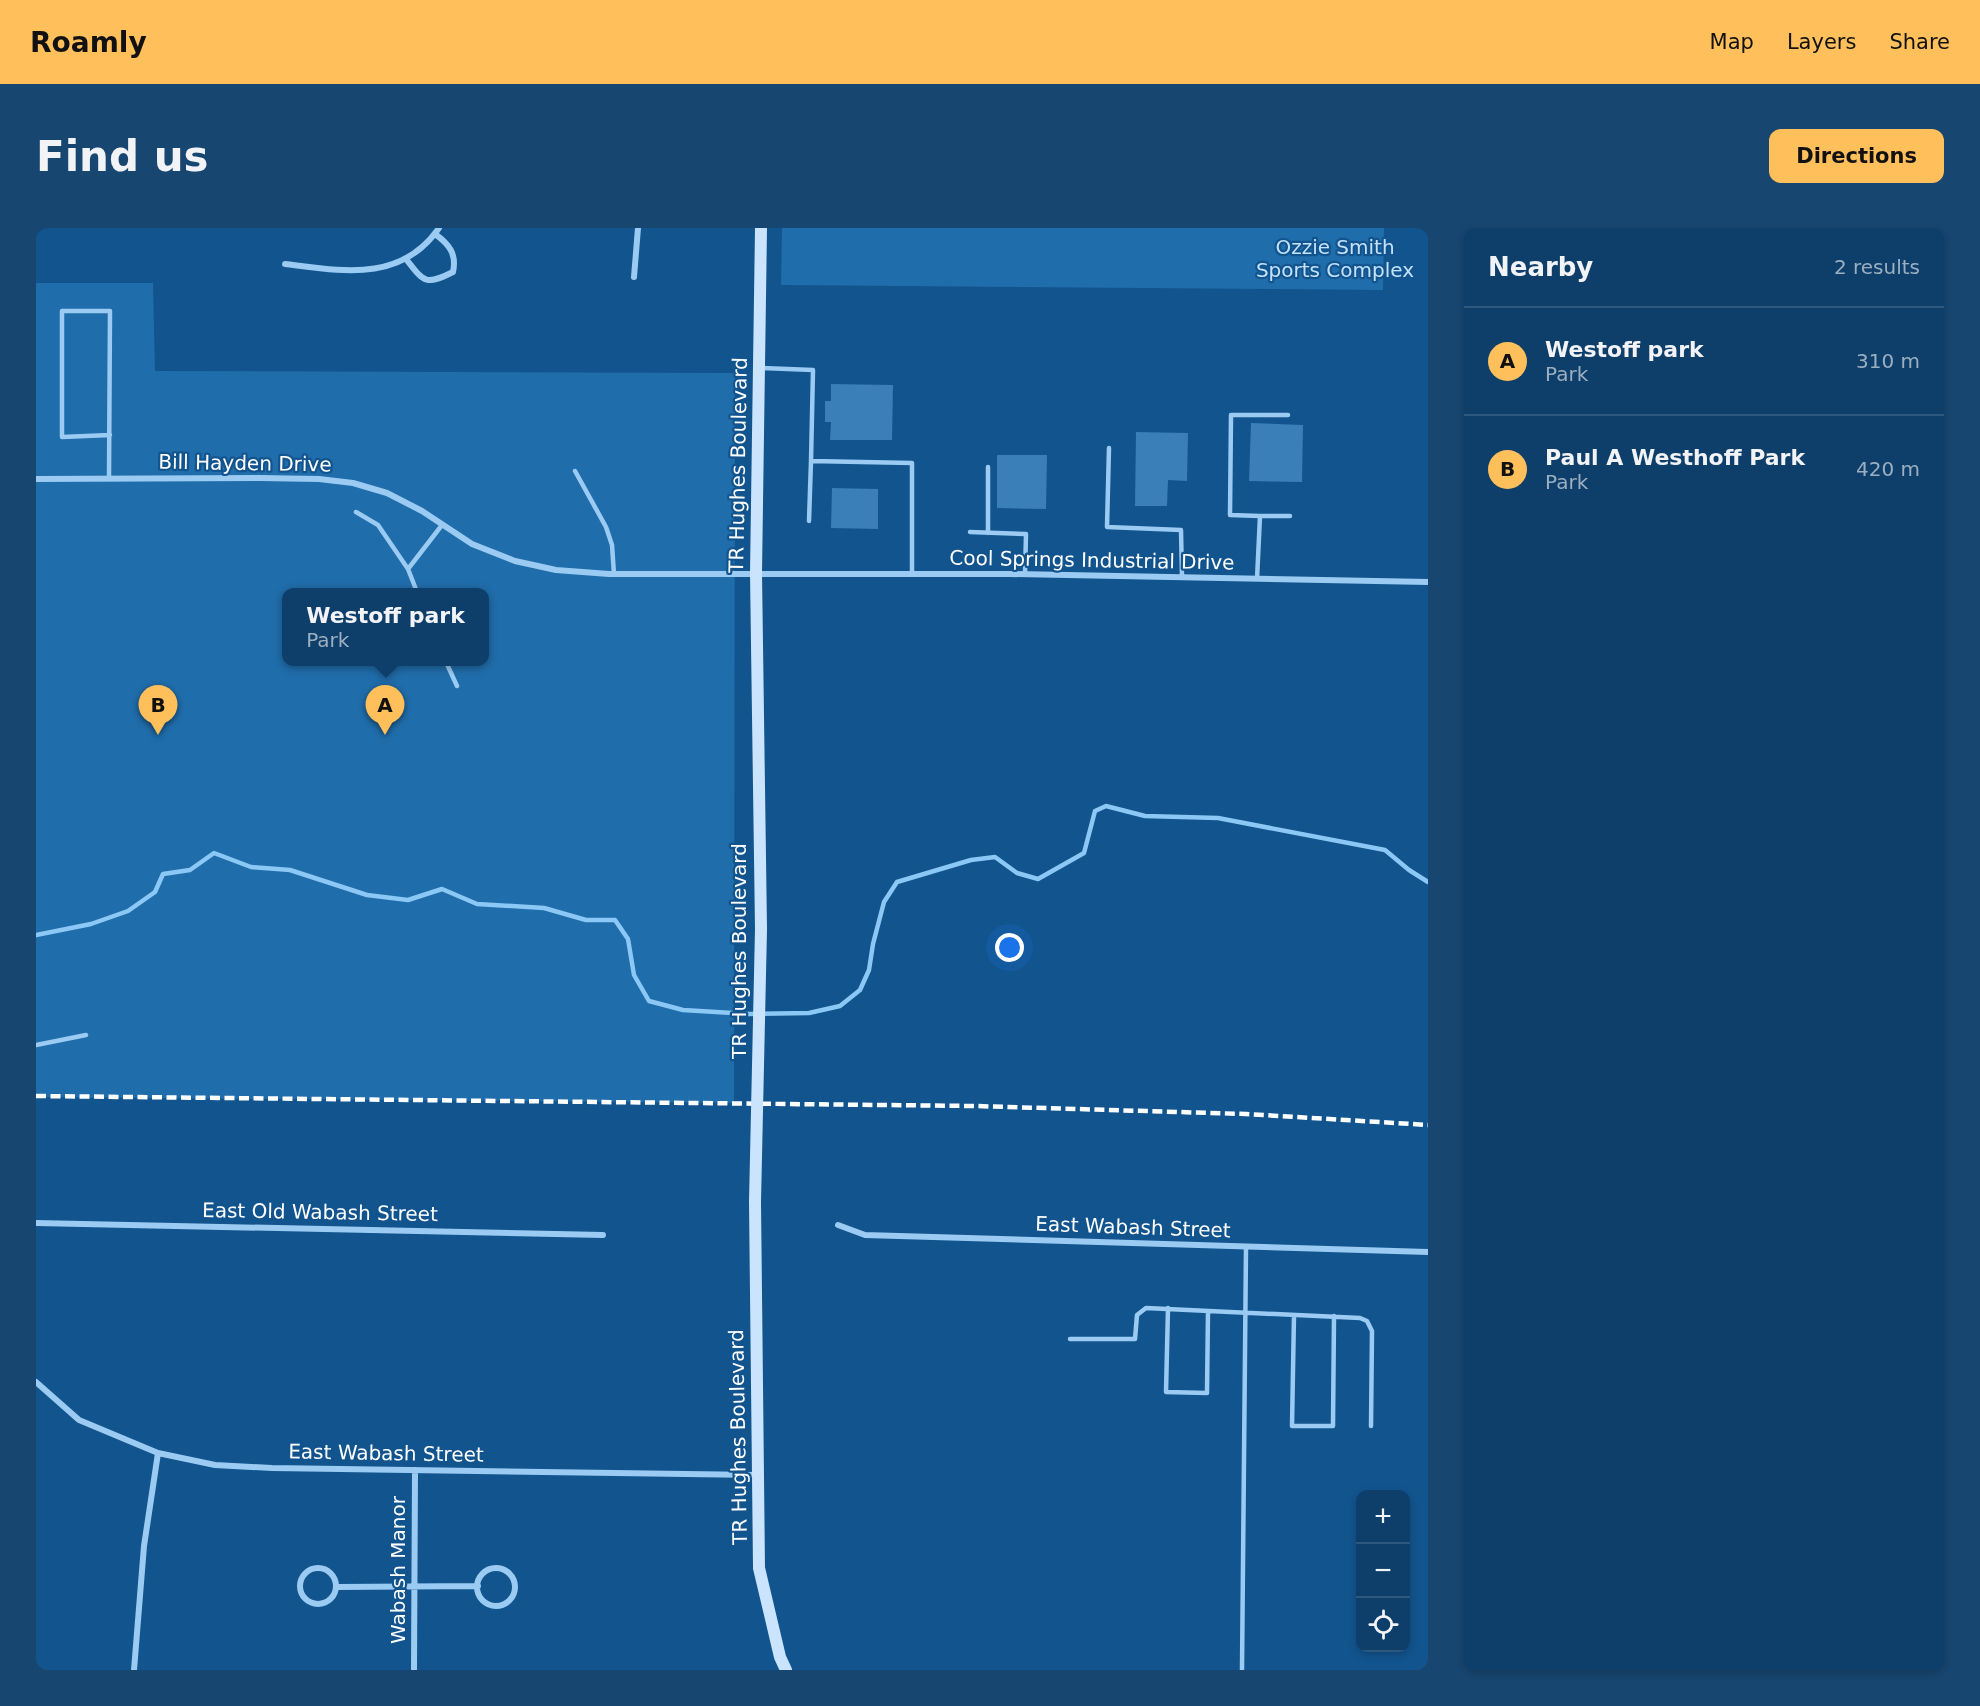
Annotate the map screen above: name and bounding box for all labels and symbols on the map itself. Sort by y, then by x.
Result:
park label: Ozzie Smith Sports Complex [1256,235,1414,282]
street label: TR Hughes Boulevard [724,357,752,574]
street label: Bill Hayden Drive [158,449,332,477]
street label: Cool Springs Industrial Drive [949,546,1235,574]
pin: B [138,686,178,735]
pin: A [366,686,404,735]
street label: TR Hughes Boulevard [727,843,751,1060]
your location [995,933,1024,962]
street label: East Old Wabash Street [202,1198,438,1226]
street label: East Wabash Street [1035,1212,1231,1242]
street label: TR Hughes Boulevard [724,1329,752,1546]
street label: East Wabash Street [288,1439,484,1467]
street label: Wabash Manor [386,1495,410,1644]

